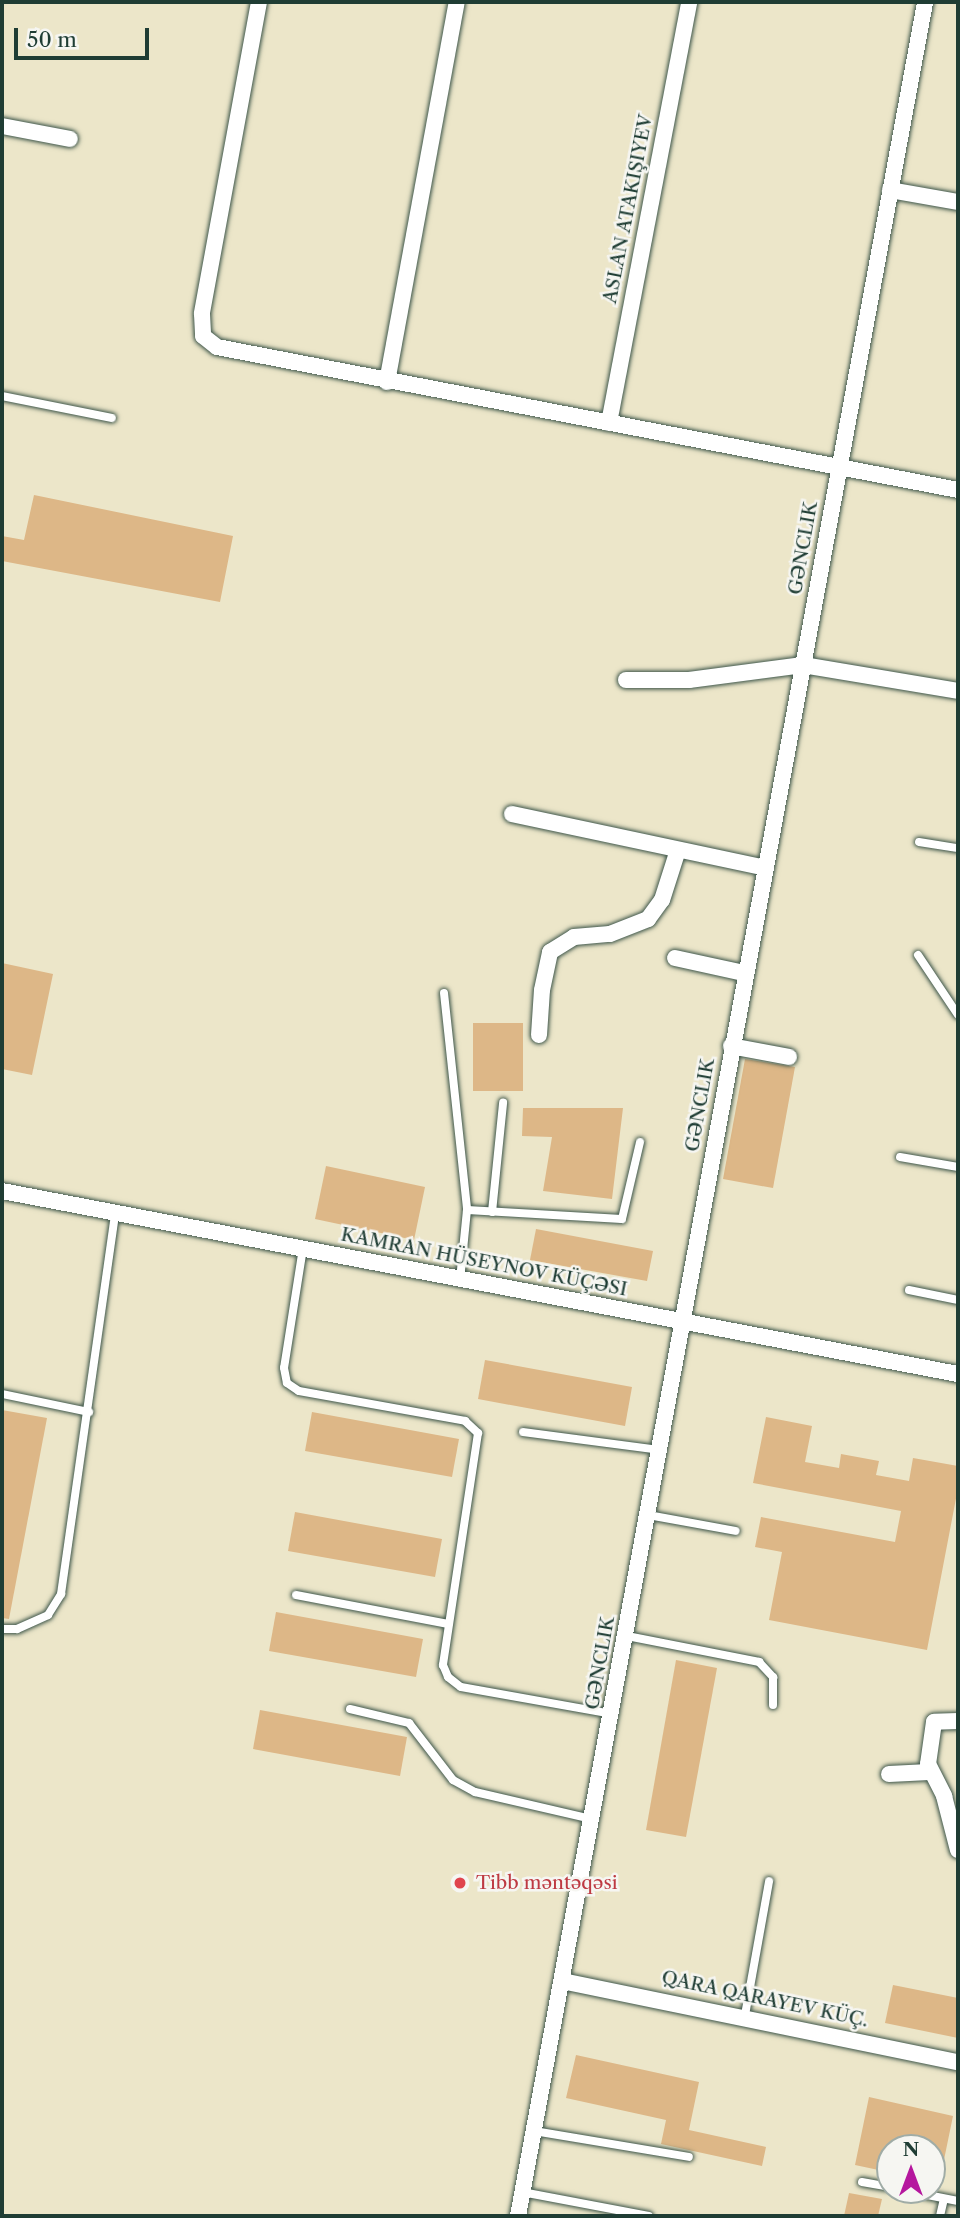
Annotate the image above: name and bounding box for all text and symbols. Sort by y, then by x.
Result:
scale bar [18,14,152,58]
text: 50 m [27,27,77,52]
street label: ASLAN ATAKIŞIYEV [598,112,658,306]
street label: GƏNCLIK [784,500,822,596]
street label: GƏNCLIK [681,1057,719,1153]
street label: KAMRAN HÜSEYNOV KÜÇƏSI [339,1223,629,1301]
street label: GƏNCLIK [581,1615,619,1711]
place label: Tibb məntəqəsi [476,1872,617,1894]
marker: Tibb məntəqəsi [450,1873,470,1893]
street label: QARA QARAYEV KÜÇ. [659,1966,871,2032]
north arrow [876,2134,946,2204]
text: N [903,2138,919,2161]

